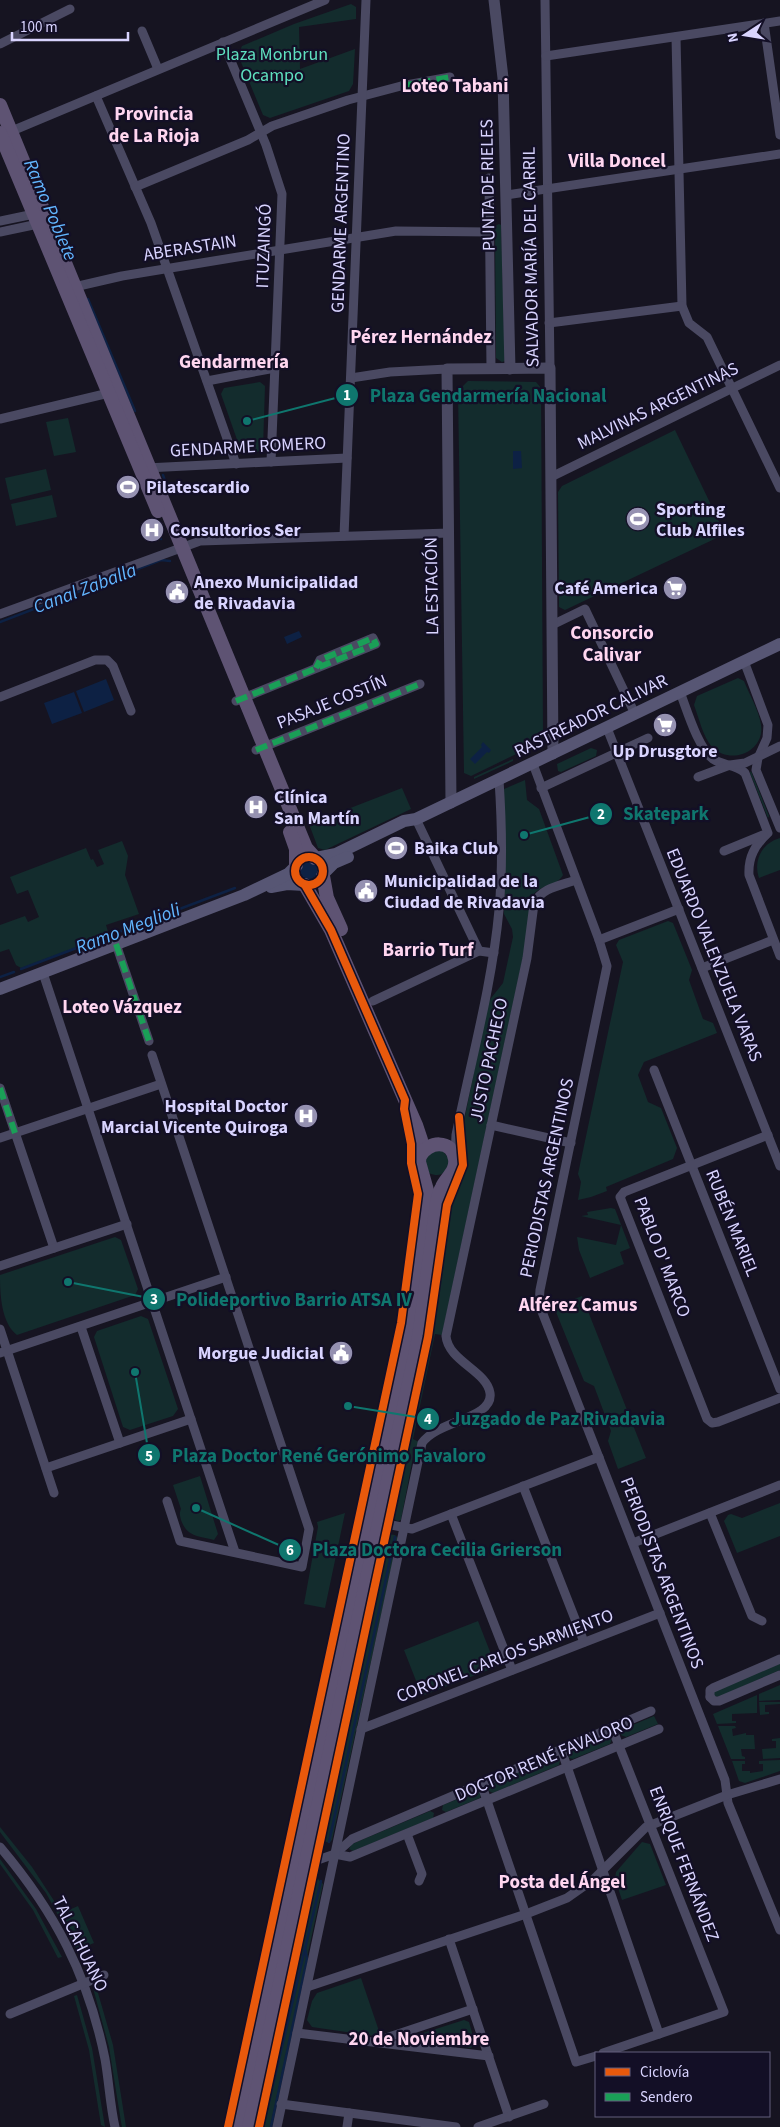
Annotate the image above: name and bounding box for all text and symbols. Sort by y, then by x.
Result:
scale bar [12,10,129,42]
north arrow [720,10,770,60]
text: 100 m [20,17,58,38]
text: N [723,31,744,44]
park label: Plaza Monbrun Ocampo [216,42,328,88]
district label: Loteo Tabani [402,73,508,100]
district label: Provincia de La Rioja [109,101,199,150]
street label: PUNTA DE RIELES [474,119,502,251]
street label: GENDARME ARGENTINO [325,133,357,313]
street label: SALVADOR MARÍA DEL CARRIL [517,146,545,367]
district label: Villa Doncel [567,148,666,175]
water label: Ramo Poblete [16,155,84,265]
street label: ITUZAINGÓ [250,203,278,289]
street label: ABERASTAIN [142,228,238,268]
district label: Pérez Hernández [350,324,492,351]
district label: Gendarmería [179,349,289,376]
street label: MALVINAS ARGENTINAS [573,356,743,456]
callout: Plaza Gendarmería Nacional [335,378,616,412]
text: Plaza Gendarmería Nacional [370,383,607,410]
text: 1 [343,385,351,406]
street label: GENDARME ROMERO [169,430,327,464]
sports icon: Pilatescardio [115,474,141,500]
place label: Pilatescardio [146,475,250,500]
place label: Sporting Club Alfiles [656,497,745,543]
sports icon: Sporting Club Alfiles [625,506,651,532]
hospital icon: Consultorios Ser [139,517,165,543]
place label: Consultorios Ser [170,518,302,543]
street label: LA ESTACIÓN [419,537,445,635]
water label: Canal Zaballa [29,557,141,621]
place label: Anexo Municipalidad de Rivadavia [193,570,358,616]
supermarket icon: Café America [662,575,688,601]
place label: Café America [554,576,658,601]
public building icon: Anexo Municipalidad de Rivadavia [164,579,190,605]
district label: Consorcio Calivar [570,620,654,669]
street label: PASAJE COSTÍN [273,668,391,736]
street label: RASTREADOR CALIVAR [510,668,672,764]
supermarket icon: Up Drusgtore [652,712,678,738]
place label: Up Drusgtore [612,739,718,764]
place label: Clínica San Martín [274,785,360,831]
hospital icon: Clínica San Martín [243,794,269,820]
callout: Skatepark [588,797,719,831]
text: Skatepark [623,801,710,828]
text: 2 [597,804,605,825]
sports icon: Baika Club [383,835,409,861]
place label: Baika Club [414,836,498,861]
street label: EDUARDO VALENZUELA VARAS [660,844,768,1066]
place label: Municipalidad de la Ciudad de Rivadavia [384,869,545,915]
public building icon: Municipalidad de la Ciudad de Rivadavia [353,878,379,904]
water label: Ramo Meglioli [72,896,185,961]
district label: Barrio Turf [383,937,475,964]
district label: Loteo Vázquez [62,994,182,1021]
street label: JUSTO PACHECO [464,996,514,1124]
street label: PERIODISTAS ARGENTINOS [514,1076,580,1280]
place label: Hospital Doctor Marcial Vicente Quiroga [101,1094,289,1140]
hospital icon: Hospital Doctor Marcial Vicente Quiroga [293,1103,319,1129]
street label: RUBÉN MARIEL [699,1166,765,1280]
street label: PABLO D' MARCO [627,1193,697,1321]
callout: Polideportivo Barrio ATSA IV [141,1282,422,1316]
text: Polideportivo Barrio ATSA IV [176,1287,412,1314]
text: 3 [150,1289,158,1310]
district label: Alférez Camus [518,1292,637,1319]
public building icon: Morgue Judicial [328,1340,354,1366]
place label: Morgue Judicial [198,1341,324,1366]
callout: Juzgado de Paz Rivadavia [415,1402,675,1436]
text: Juzgado de Paz Rivadavia [451,1406,665,1433]
text: 4 [424,1409,432,1430]
callout: Plaza Doctor René Gerónimo Favaloro [137,1438,496,1472]
text: Plaza Doctor René Gerónimo Favaloro [172,1443,486,1470]
text: 5 [145,1446,153,1467]
street label: PERIODISTAS ARGENTINOS [614,1474,710,1672]
callout: Plaza Doctora Cecilia Grierson [277,1533,573,1567]
text: Plaza Doctora Cecilia Grierson [312,1537,562,1564]
text: 6 [286,1540,294,1561]
street label: CORONEL CARLOS SARMIENTO [393,1603,617,1709]
street label: DOCTOR RENÉ FAVALORO [451,1710,637,1808]
street label: ENRIQUE FERNÁNDEZ [643,1783,725,1945]
district label: Posta del Ángel [499,1869,626,1896]
street label: TALCAHUANO [46,1892,114,1996]
district label: 20 de Noviembre [349,2026,490,2053]
legend [595,2052,770,2117]
text: Ciclovía [640,2062,689,2083]
text: Sendero [640,2087,693,2108]

